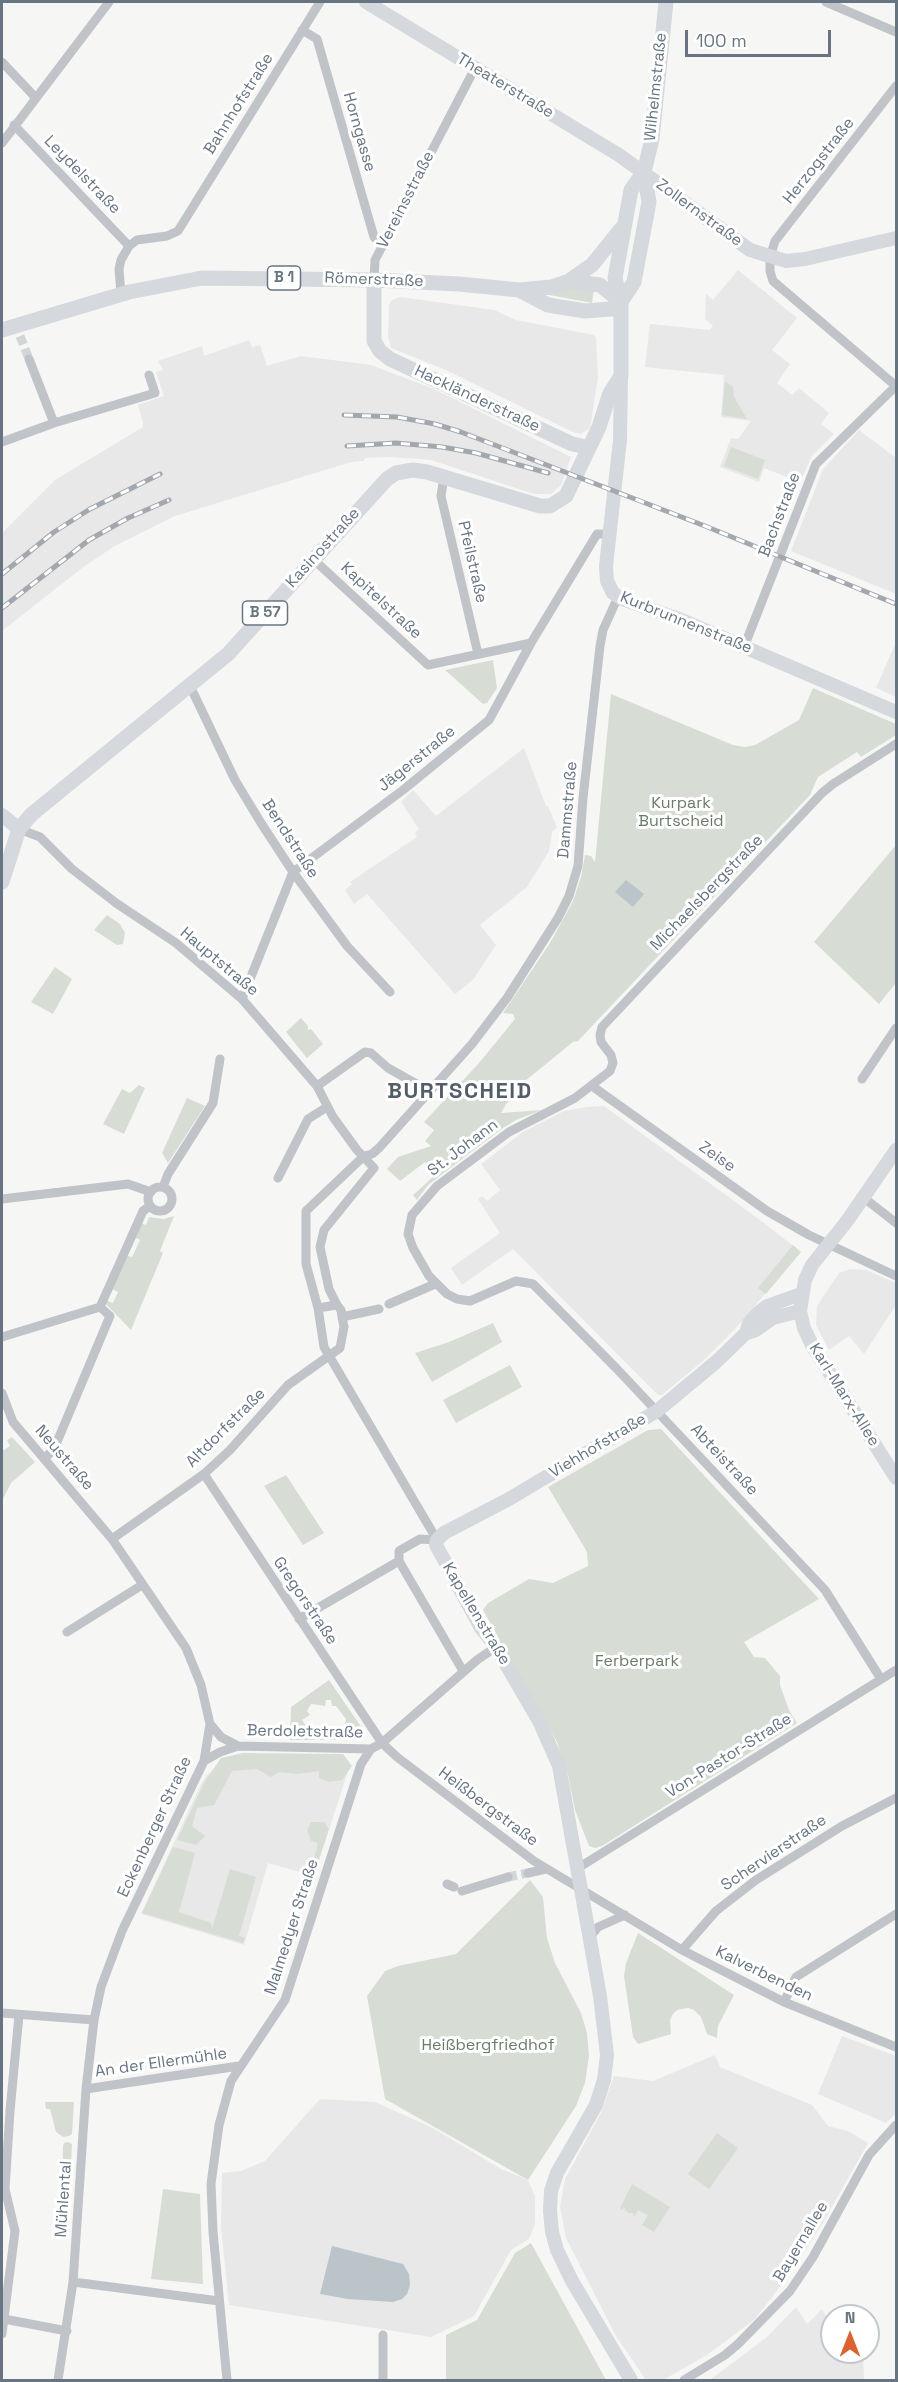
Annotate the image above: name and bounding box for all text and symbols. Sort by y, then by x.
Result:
scale bar [688,18,834,56]
text: 100 m [696,29,747,52]
street label: Wilhelmstraße [641,32,671,142]
street label: Theaterstraße [453,49,557,123]
street label: Bahnhofstraße [200,50,278,158]
street label: Horngasse [338,90,380,174]
street label: Herzogstraße [779,114,859,208]
street label: Leydelstraße [40,132,124,218]
street label: Vereinsstraße [373,148,439,252]
street label: Zollernstraße [652,175,746,251]
road number: B 1 [268,266,300,290]
street label: Römerstraße [324,269,424,291]
street label: Hackländerstraße [411,361,543,437]
street label: Bachstraße [755,470,805,560]
street label: Kasinostraße [282,504,364,592]
street label: Pfeilstraße [453,519,491,605]
street label: Kapitelstraße [337,559,425,643]
street label: Kurbrunnenstraße [617,588,755,658]
road number: B 57 [242,601,288,625]
street label: Jägerstraße [375,722,459,796]
street label: Dammstraße [554,761,582,859]
park label: Kurpark Burtscheid [638,794,724,832]
street label: Bendstraße [257,796,323,882]
street label: Michaelsbergstraße [647,831,767,955]
street label: Hauptstraße [176,924,262,1000]
district label: BURTSCHEID [387,1079,533,1105]
street label: St. Johann [424,1115,502,1181]
street label: Zeise [695,1138,739,1176]
street label: Karl-Marx-Allee [805,1340,883,1450]
street label: Altdorfstraße [182,1384,270,1472]
street label: Viehhofstraße [546,1410,650,1482]
street label: Abteistraße [686,1420,762,1500]
street label: Neustraße [31,1422,97,1494]
street label: Gregorstraße [269,1553,341,1649]
street label: Kapellenstraße [438,1559,514,1669]
park label: Ferberpark [595,1652,679,1672]
street label: Von-Pastor-Straße [663,1710,795,1802]
street label: Berdoletstraße [247,1721,363,1743]
street label: Eckenberger Straße [114,1754,196,1900]
street label: Heißbergstraße [434,1763,542,1851]
street label: Schervierstraße [718,1811,830,1895]
street label: Malmedyer Straße [261,1857,323,1997]
street label: Kalverbenden [712,1942,816,2006]
park label: Heißbergfriedhof [422,2036,554,2056]
street label: An der Ellermühle [94,2044,228,2082]
street label: Mühlental [52,2160,76,2238]
street label: Bayernallee [769,2198,833,2286]
north arrow [820,2304,880,2364]
text: N [845,2307,855,2328]

